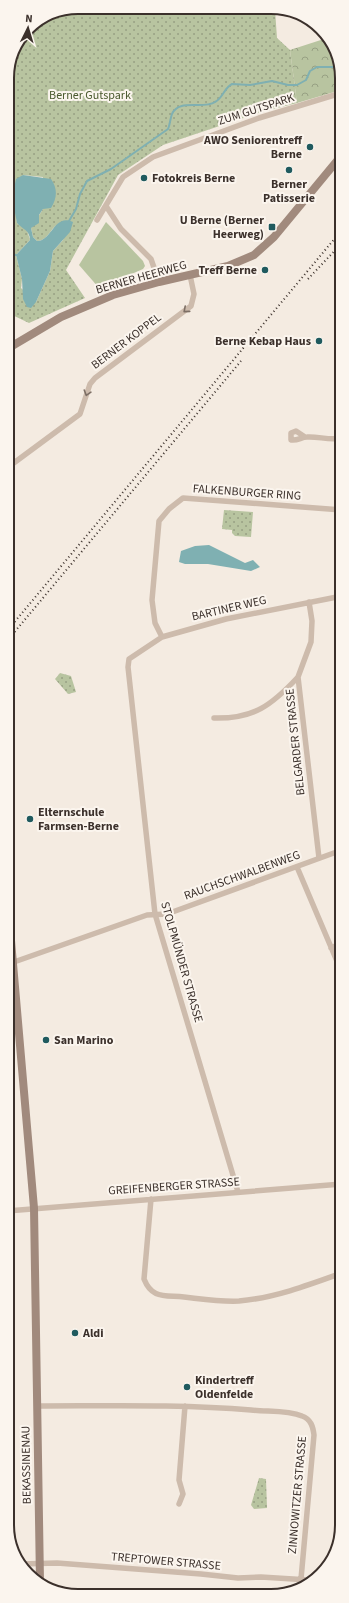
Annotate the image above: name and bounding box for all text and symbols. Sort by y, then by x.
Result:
north arrow [8,8,48,48]
text: N [25,11,33,26]
park label: Berner Gutspark [49,87,131,104]
street label: ZUM GUTSPARK [216,89,297,130]
place label: AWO Seniorentreff Berne [203,132,303,163]
marker: AWO Seniorentreff Berne [305,142,315,152]
marker: Berner Patisserie [284,165,294,175]
place label: Fotokreis Berne [152,170,235,187]
marker: Fotokreis Berne [139,173,149,183]
place label: Berner Patisserie [263,176,315,207]
place label: U Berne (Berner Heerweg) [180,212,264,243]
marker: U Berne (Berner Heerweg) [267,222,277,232]
street label: BERNER HEERWEG [94,256,189,299]
place label: Treff Berne [198,262,257,279]
marker: Treff Berne [260,265,270,275]
one-way arrow [183,306,190,313]
street label: BERNER KOPPEL [88,309,165,373]
place label: Berne Kebap Haus [215,333,311,350]
marker: Berne Kebap Haus [314,336,324,346]
one-way arrow [83,389,92,396]
street label: FALKENBURGER RING [192,480,302,505]
street label: BARTINER WEG [190,592,268,625]
street label: BELGARDER STRASSE [281,688,310,796]
place label: Elternschule Farmsen-Berne [38,804,119,835]
marker: Elternschule Farmsen-Berne [25,814,35,824]
street label: RAUCHSCHWALBENWEG [182,846,303,904]
street label: STOLPMÜNDER STRASSE [156,900,207,1025]
place label: San Marino [54,1032,114,1049]
marker: San Marino [41,1035,51,1045]
street label: GREIFENBERGER STRASSE [108,1173,240,1200]
place label: Aldi [82,1325,104,1342]
marker: Aldi [70,1328,80,1338]
place label: Kindertreff Oldenfelde [195,1372,255,1403]
marker: Kindertreff Oldenfelde [182,1382,192,1392]
street label: BEKASSINENAU [17,1426,36,1504]
street label: ZINNOWITZER STRASSE [284,1435,311,1555]
street label: TREPTOWER STRASSE [110,1548,221,1575]

